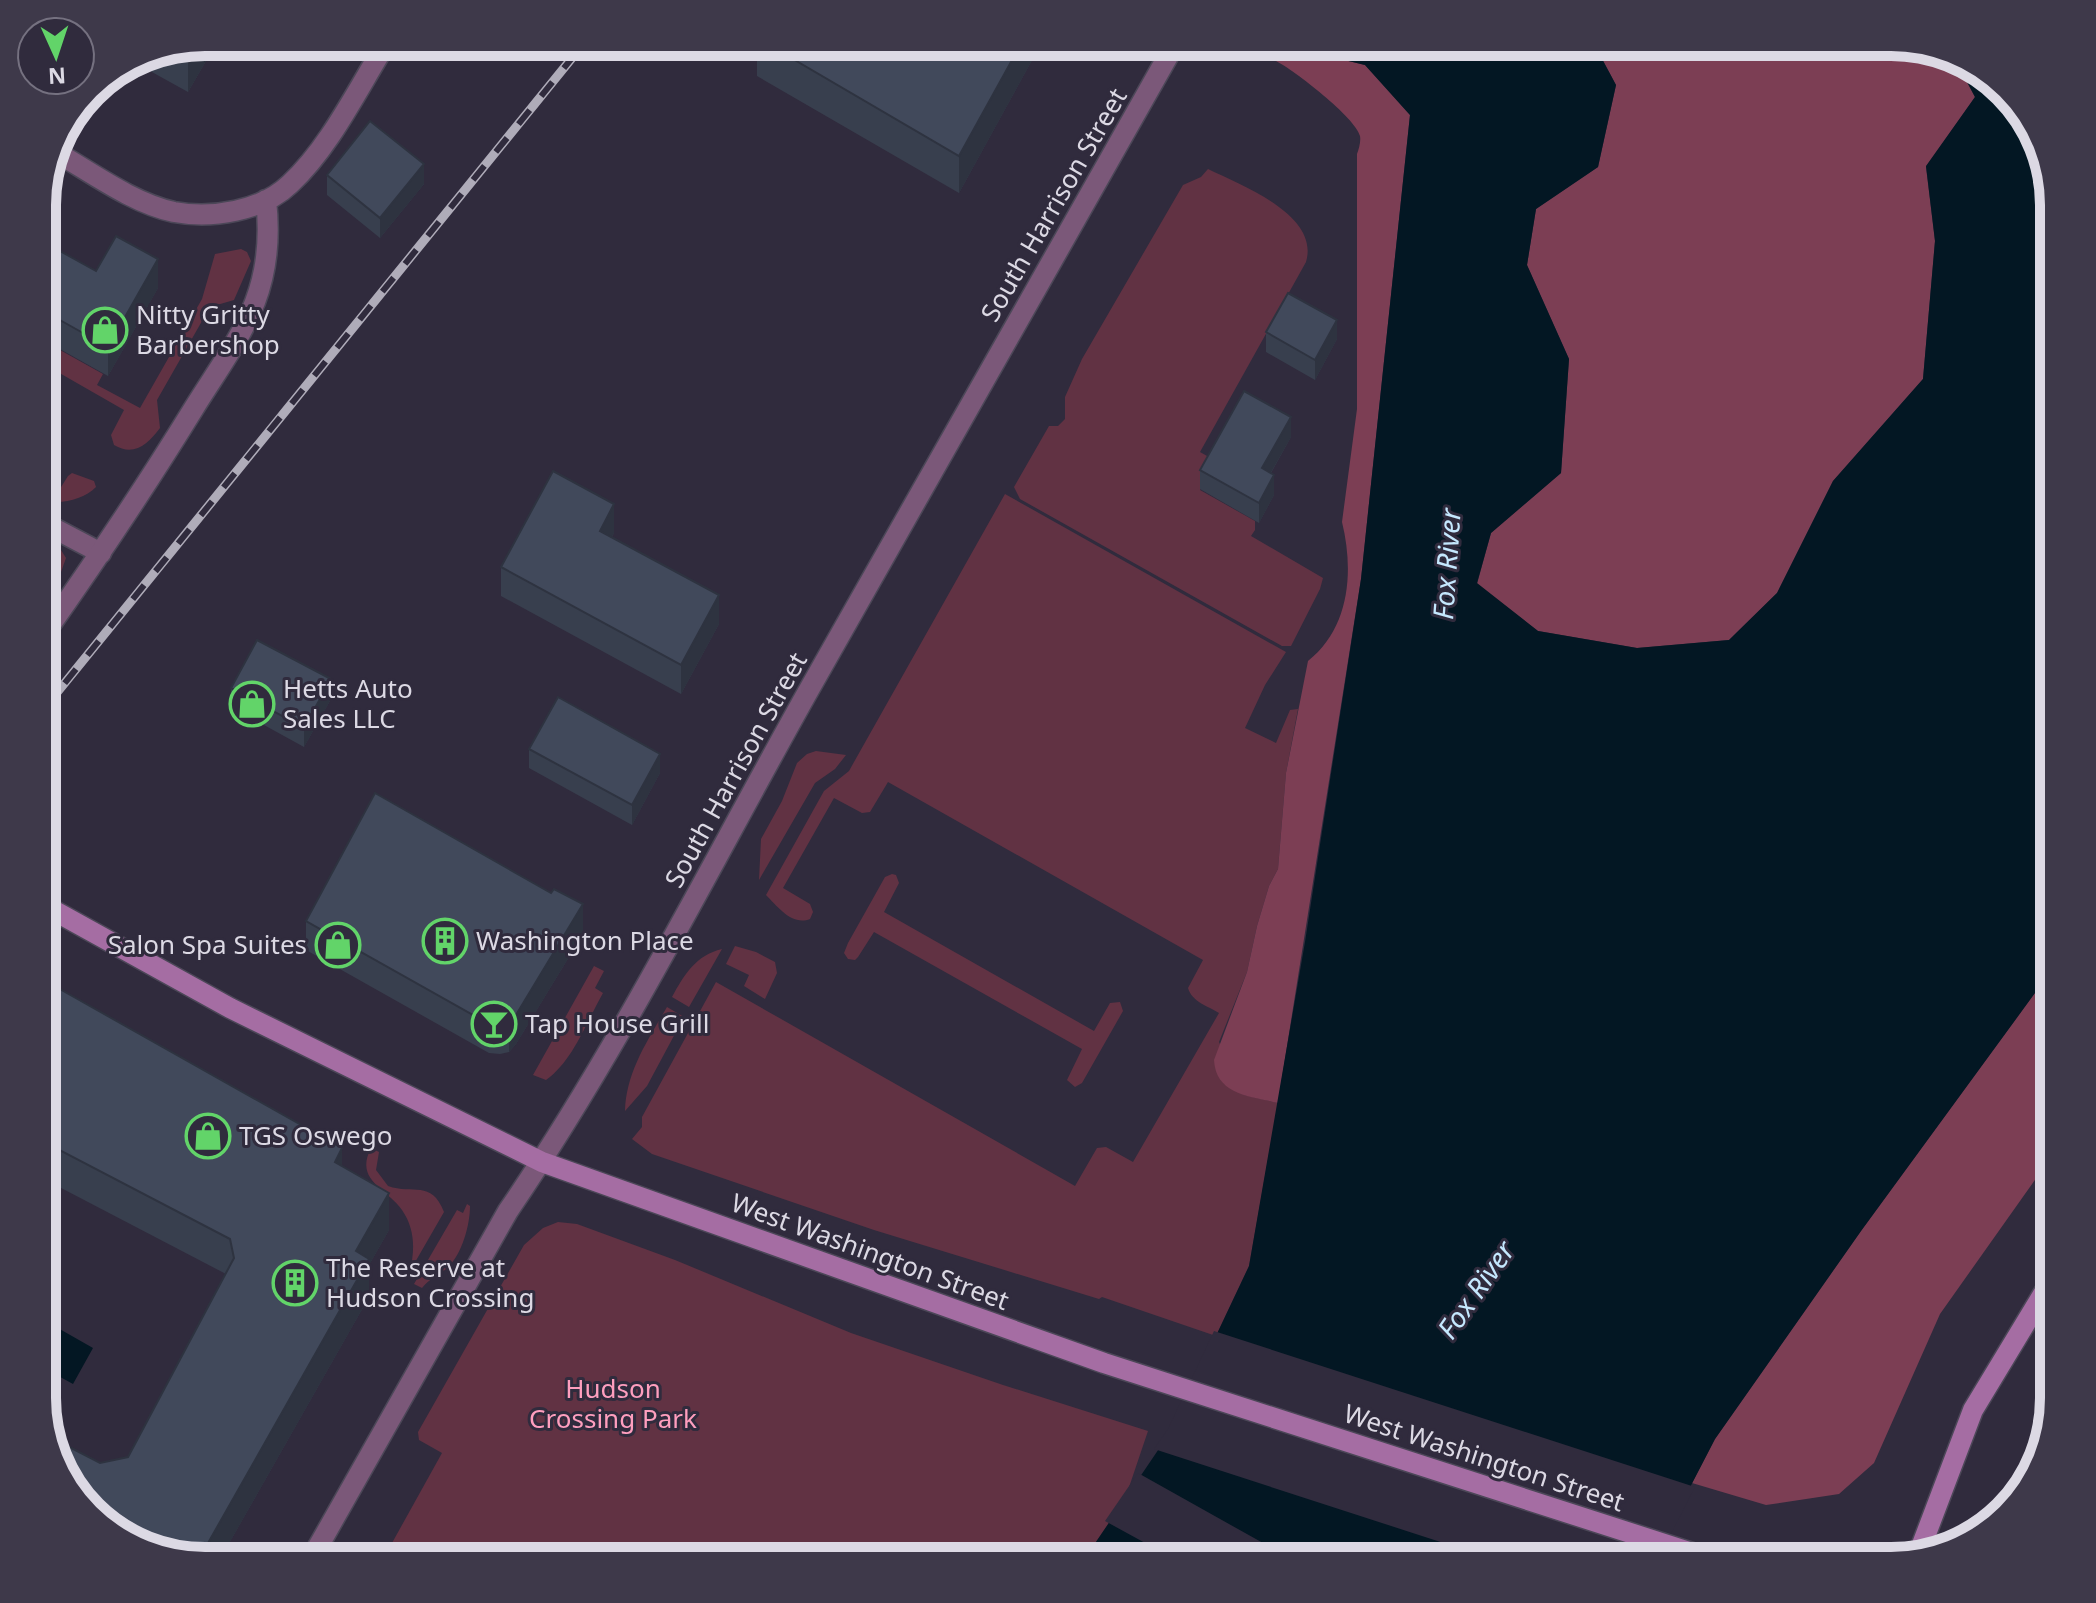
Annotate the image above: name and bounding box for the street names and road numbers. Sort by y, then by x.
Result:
street label: South Harrison Street [972,81,1135,328]
street label: South Harrison Street [655,645,815,894]
street label: West Washington Street [727,1184,1014,1318]
street label: West Washington Street [1339,1395,1629,1519]

